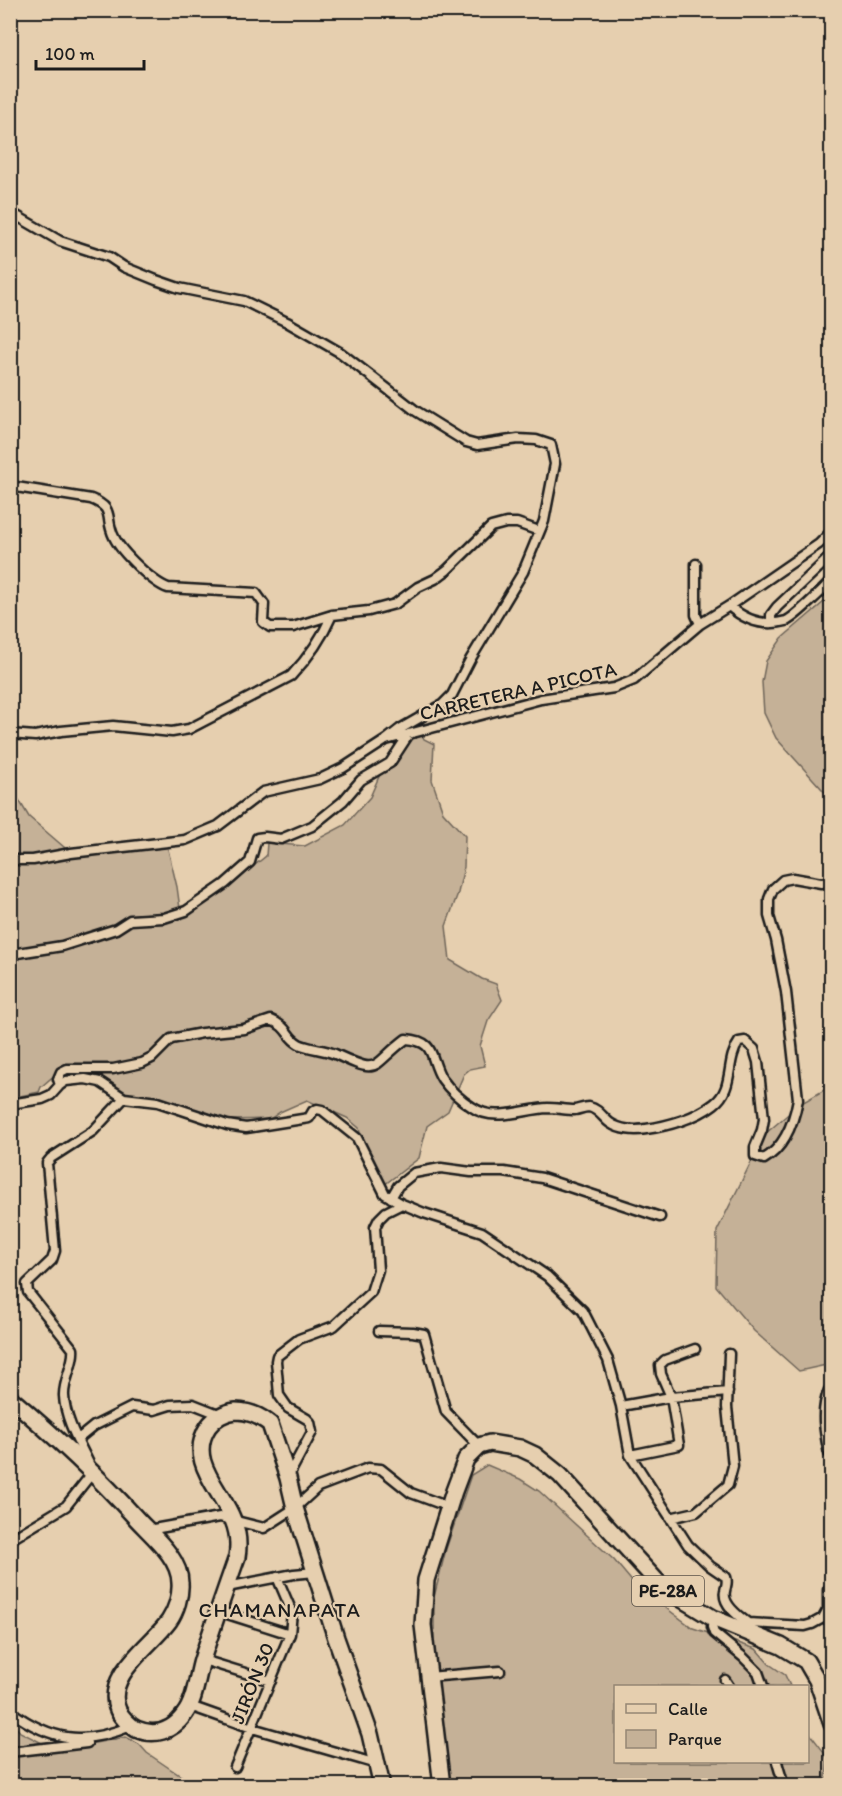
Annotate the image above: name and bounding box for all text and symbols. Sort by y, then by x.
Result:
scale bar [36,33,144,71]
text: 100 m [45,43,95,65]
street label: CARRETERA A PICOTA [417,657,619,725]
road number: PE-28A [632,1576,704,1606]
district label: CHAMANAPATA [198,1597,362,1622]
street label: JIRÓN 30 [225,1639,279,1727]
legend [614,1685,809,1763]
text: Calle [668,1698,708,1720]
text: Parque [668,1728,722,1750]

